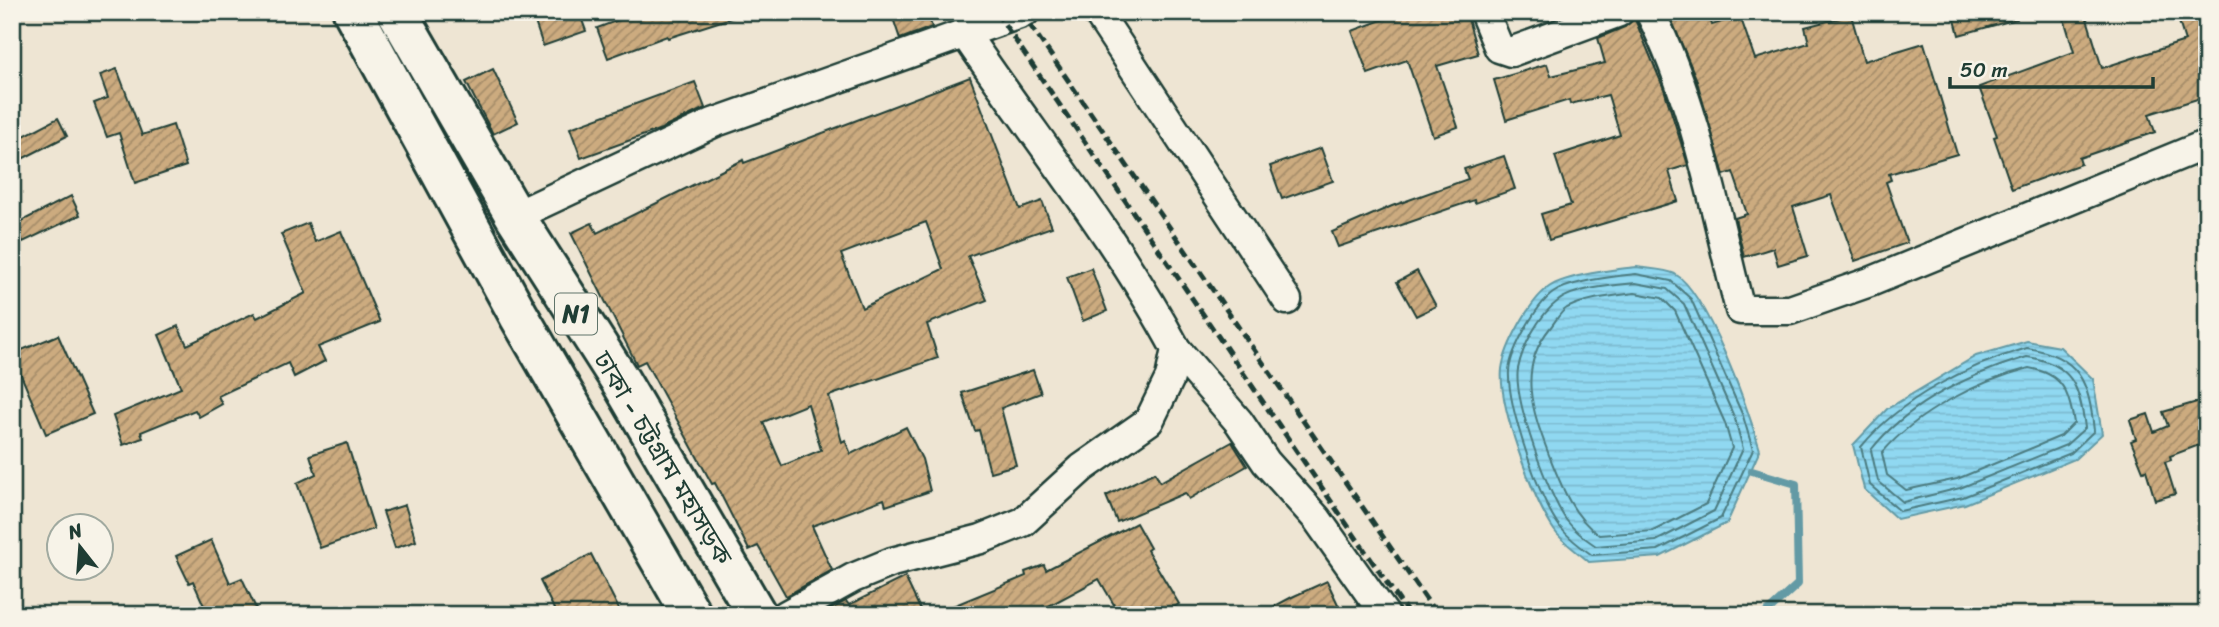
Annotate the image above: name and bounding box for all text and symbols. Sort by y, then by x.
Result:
scale bar [1950,46,2152,90]
text: 50 m [1960,51,2008,89]
road number: N1 [555,293,597,334]
street label: ঢাকা - চট্টগ্রাম মহাসড়ক [580,341,746,575]
north arrow [46,512,116,582]
text: N [63,513,87,549]

